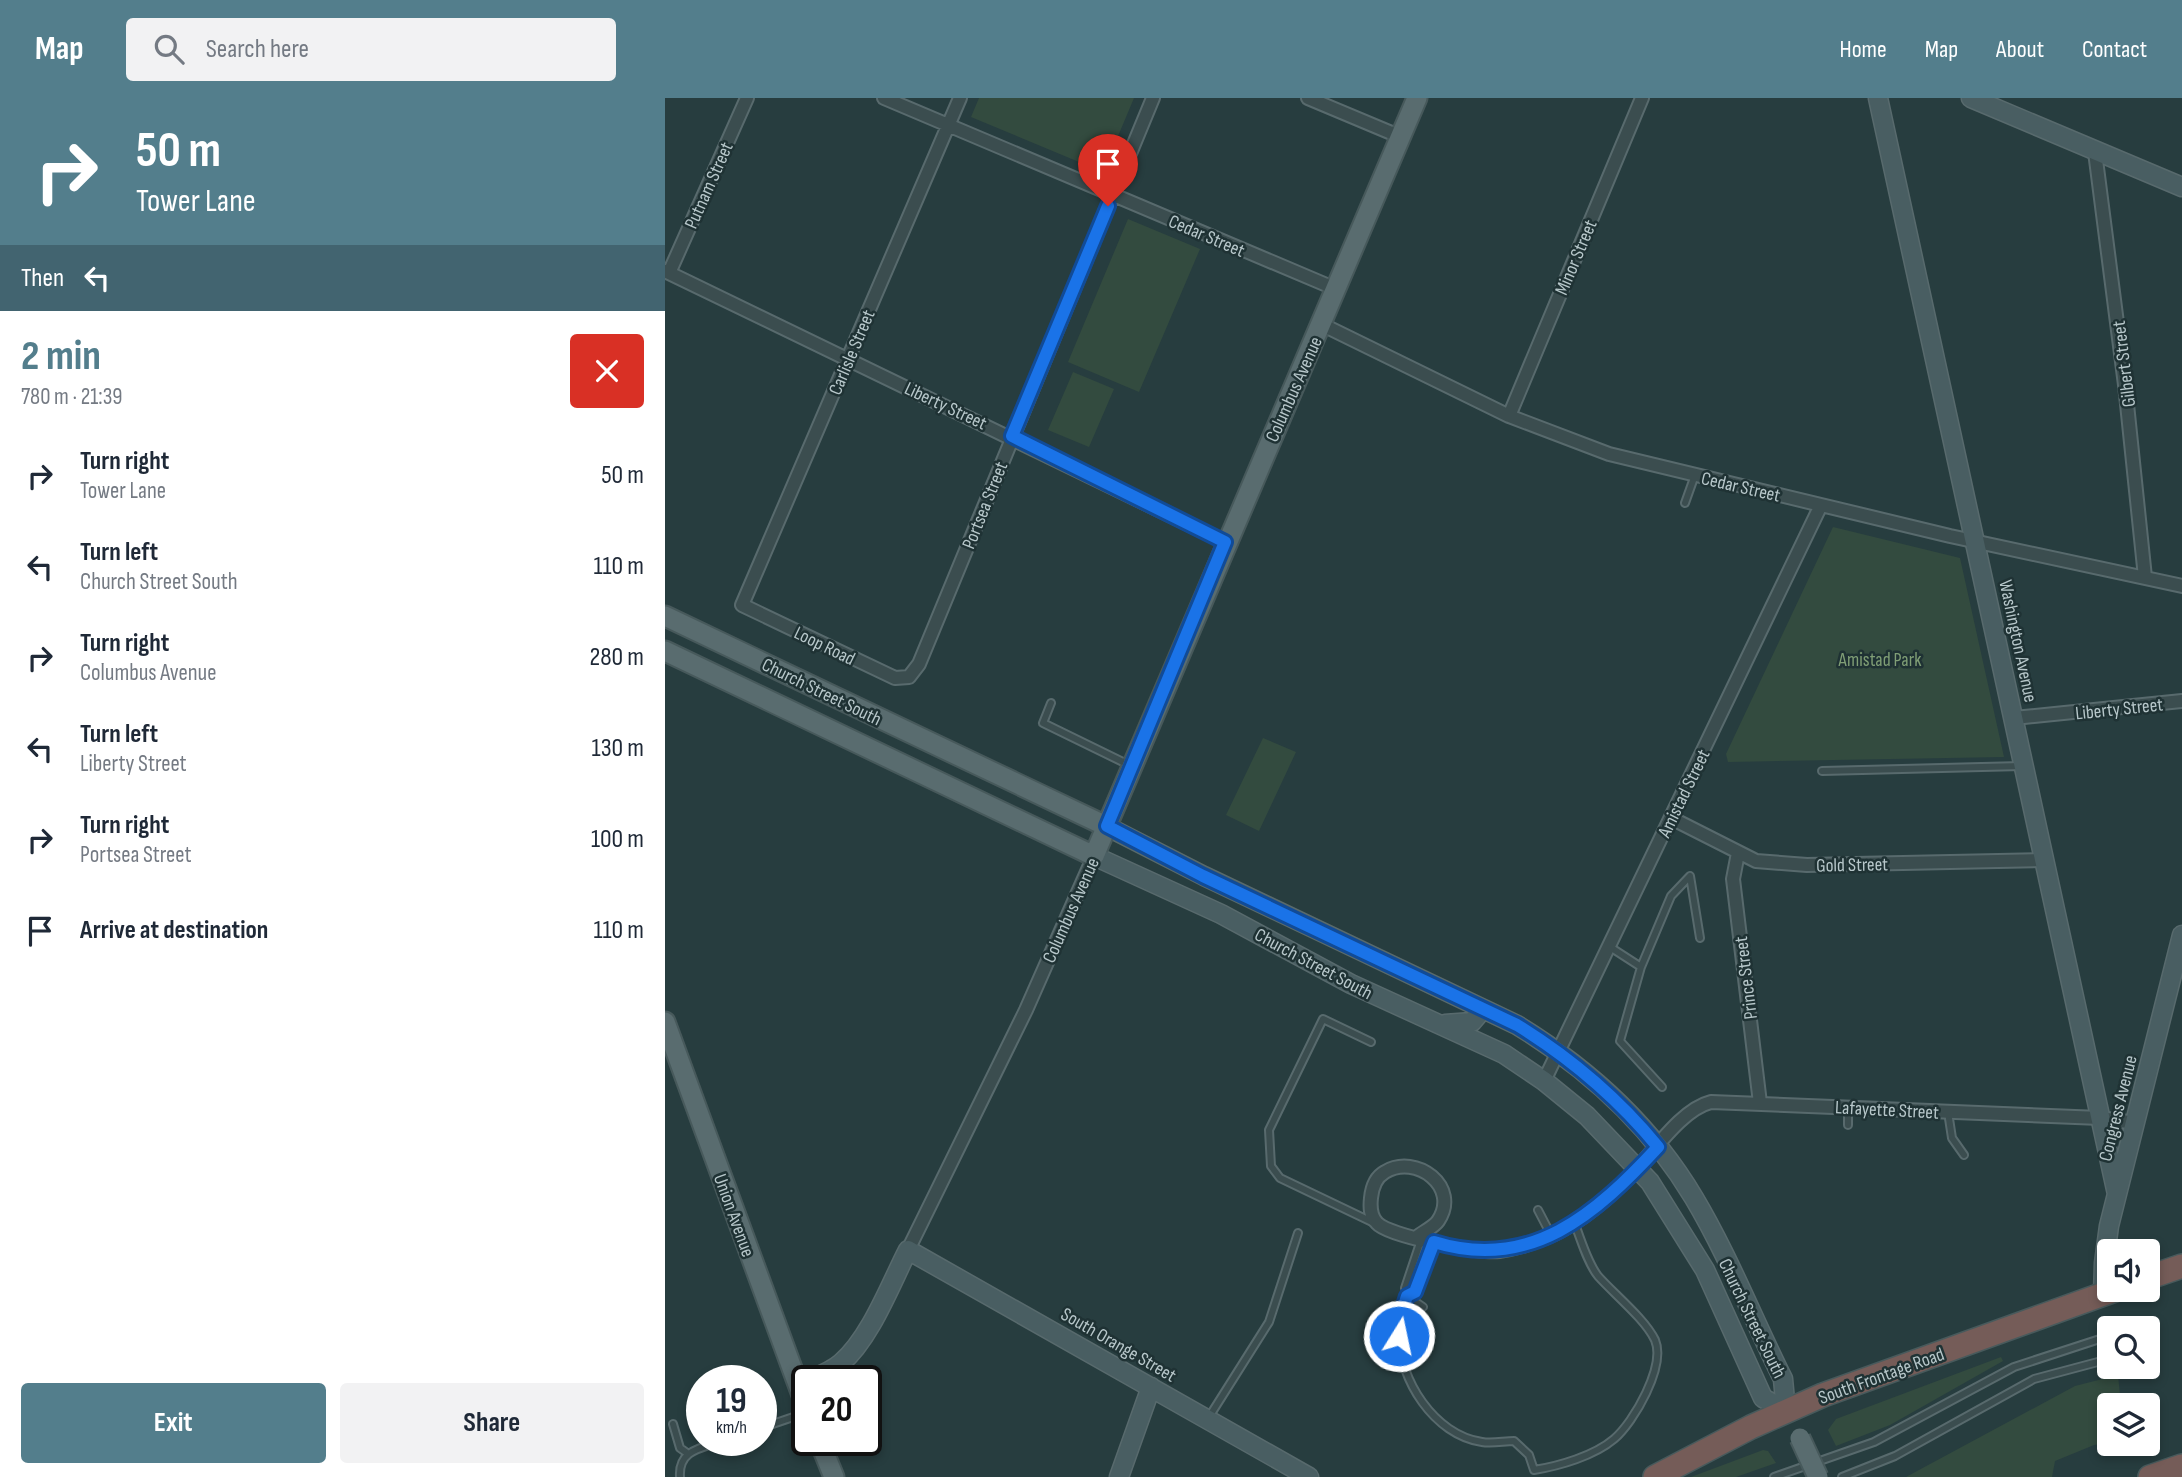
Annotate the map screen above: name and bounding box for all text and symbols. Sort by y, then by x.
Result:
search box [126,18,616,81]
text: Map [35,29,84,69]
icon: search [150,30,188,68]
text: Search here [206,34,309,65]
text: Home [1839,35,1887,64]
text: Map [1925,35,1958,64]
text: About [1996,35,2044,64]
text: Contact [2082,35,2147,64]
text: 50 m [136,122,221,181]
icon: right [21,126,112,217]
pin [1078,134,1138,206]
street label: Putnam Street [680,138,739,233]
icon: arrive [1089,145,1127,183]
text: Tower Lane [136,182,256,221]
street label: Cedar Street [1165,210,1248,263]
street label: Minor Street [1550,216,1603,299]
icon: left [78,259,116,297]
text: Then [21,263,64,294]
street label: Carlisle Street [824,306,881,399]
street label: Gilbert Street [2108,319,2141,408]
text: 2 min [21,331,101,382]
street label: Columbus Avenue [1261,333,1328,446]
button: close [570,334,644,408]
street label: Liberty Street [901,377,990,435]
text: 780 m · 21:39 [21,383,123,411]
text: Turn right [80,446,169,477]
icon: right [21,457,59,495]
street label: Portsea Street [957,458,1013,553]
text: 50 m [601,460,644,491]
street label: Cedar Street [1699,467,1783,508]
text: Tower Lane [80,477,166,505]
text: Turn left [80,537,158,568]
icon: left [21,548,59,586]
text: 110 m [593,551,644,582]
text: Church Street South [80,568,238,596]
street label: Washington Avenue [1993,578,2042,705]
street label: Loop Road [790,622,859,671]
text: Turn right [80,628,169,659]
icon: right [21,639,59,677]
text: 280 m [589,642,644,673]
park label: Amistad Park [1838,649,1922,672]
street label: Church Street South [758,653,885,731]
text: Columbus Avenue [80,659,216,687]
street label: Liberty Street [2074,693,2164,726]
text: Turn left [80,719,158,750]
icon: left [21,730,59,768]
text: 130 m [592,733,644,764]
street label: Amistad Street [1653,746,1716,842]
text: Liberty Street [80,750,187,778]
text: Turn right [80,810,169,841]
icon: right [21,821,59,859]
text: 100 m [591,824,644,855]
text: Portsea Street [80,841,192,869]
street label: Gold Street [1816,853,1888,878]
street label: Columbus Avenue [1038,854,1105,967]
icon: arrive [21,912,59,950]
text: Arrive at destination [80,915,268,946]
text: 110 m [593,915,644,946]
street label: Church Street South [1250,924,1376,1005]
street label: Prince Street [1730,935,1763,1021]
street label: Congress Avenue [2094,1053,2143,1164]
street label: Lafayette Street [1835,1096,1940,1125]
street label: Union Avenue [708,1171,759,1260]
map controls [2097,1239,2160,1456]
button: sound [2097,1239,2160,1302]
street label: Church Street South [1713,1255,1791,1382]
position arrow [1362,1299,1436,1373]
street label: South Orange Street [1057,1303,1180,1388]
button: search [2097,1316,2160,1379]
street label: South Frontage Road [1815,1343,1948,1410]
speed limit sign: 20 [791,1365,882,1456]
text: 19 [716,1380,747,1423]
button: Exit [21,1383,326,1463]
button: Share [340,1383,644,1463]
button: layers [2097,1393,2160,1456]
text: km/h [716,1417,747,1438]

